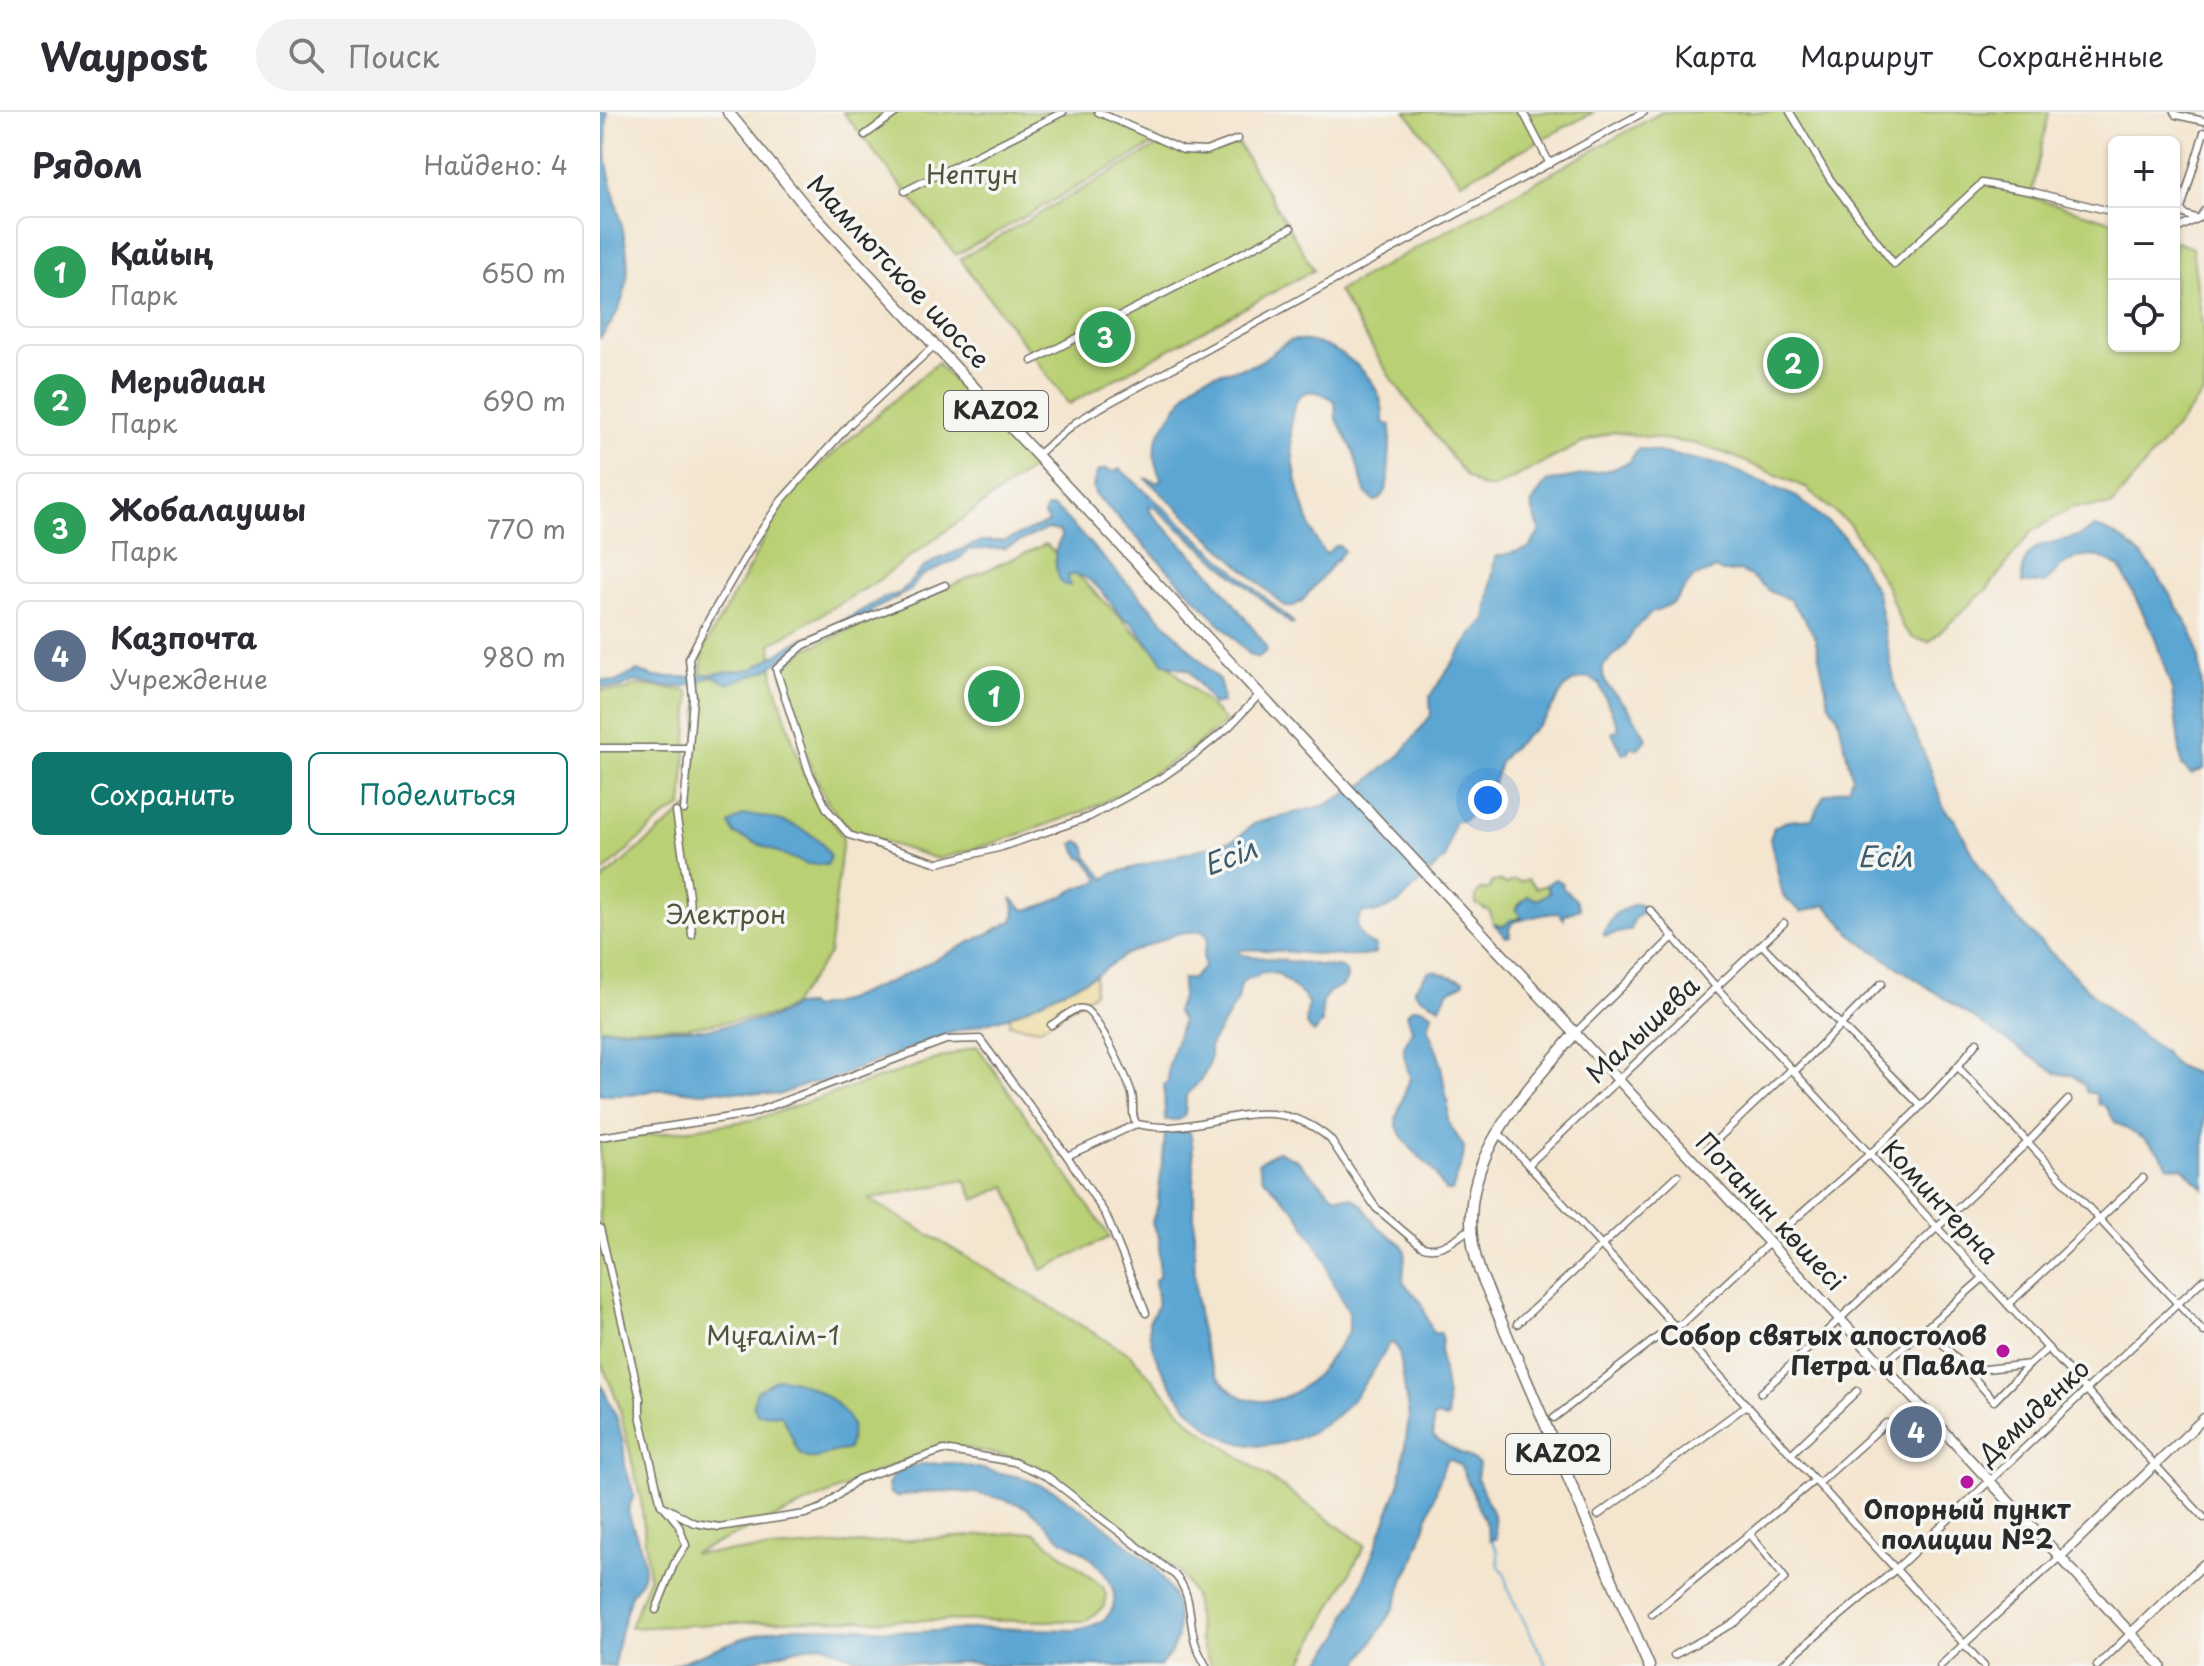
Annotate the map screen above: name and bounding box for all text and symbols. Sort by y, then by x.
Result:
search box [256,19,816,91]
text: Waypost [40,27,208,84]
icon: search [284,33,328,77]
text: Поиск [348,33,439,78]
text: Карта [1674,34,1756,77]
text: Маршрут [1800,34,1933,77]
text: Сохранённые [1977,34,2164,77]
map controls [2108,136,2180,352]
button: + [2108,136,2180,208]
text: Рядом [32,138,143,190]
text: Найдено: 4 [423,145,568,184]
park label: Нептун [926,154,1018,193]
street label: Мамлютское шоссе [799,165,999,377]
button: − [2108,208,2180,280]
text: Қайың [110,230,213,275]
text: 1 [54,253,66,292]
text: 650 m [481,253,566,292]
text: Парк [110,275,177,314]
button: locate [2108,280,2180,352]
pin: 3 [1079,307,1131,367]
pin: 2 [1767,333,1819,393]
text: Меридиан [110,358,266,403]
text: 2 [51,381,69,420]
text: 690 m [483,381,566,420]
road number: KAZ02 [944,391,1048,431]
text: Парк [110,403,177,442]
text: Жобалаушы [110,486,306,531]
text: 3 [51,509,69,548]
text: 770 m [487,509,566,548]
text: Парк [110,531,177,570]
text: Казпочта [110,614,257,659]
text: 4 [51,637,69,676]
text: 980 m [482,637,566,676]
text: Учреждение [110,659,268,698]
pin: 1 [968,666,1020,726]
button: Сохранить [32,752,292,835]
button: Поделиться [308,752,568,835]
your location [1468,780,1508,820]
water label: Есіл [1196,826,1263,885]
water label: Есіл [1858,834,1912,877]
park label: Электрон [666,894,786,933]
street label: Малышева [1576,965,1708,1092]
street label: Потанин көшесі [1687,1123,1855,1299]
street label: Коминтерна [1873,1130,2010,1272]
park label: Мұғалім-1 [706,1315,840,1354]
place label: Собор святых апостолов Петра и Павла [1660,1315,1987,1384]
marker: Собор святых апостолов Петра и Павла [1994,1342,2012,1360]
street label: Демиденко [1967,1349,2098,1474]
pin: 4 [1890,1402,1942,1462]
road number: KAZ02 [1506,1434,1610,1474]
marker: Опорный пункт полиции №2 [1958,1473,1976,1491]
place label: Опорный пункт полиции №2 [1863,1489,2071,1558]

